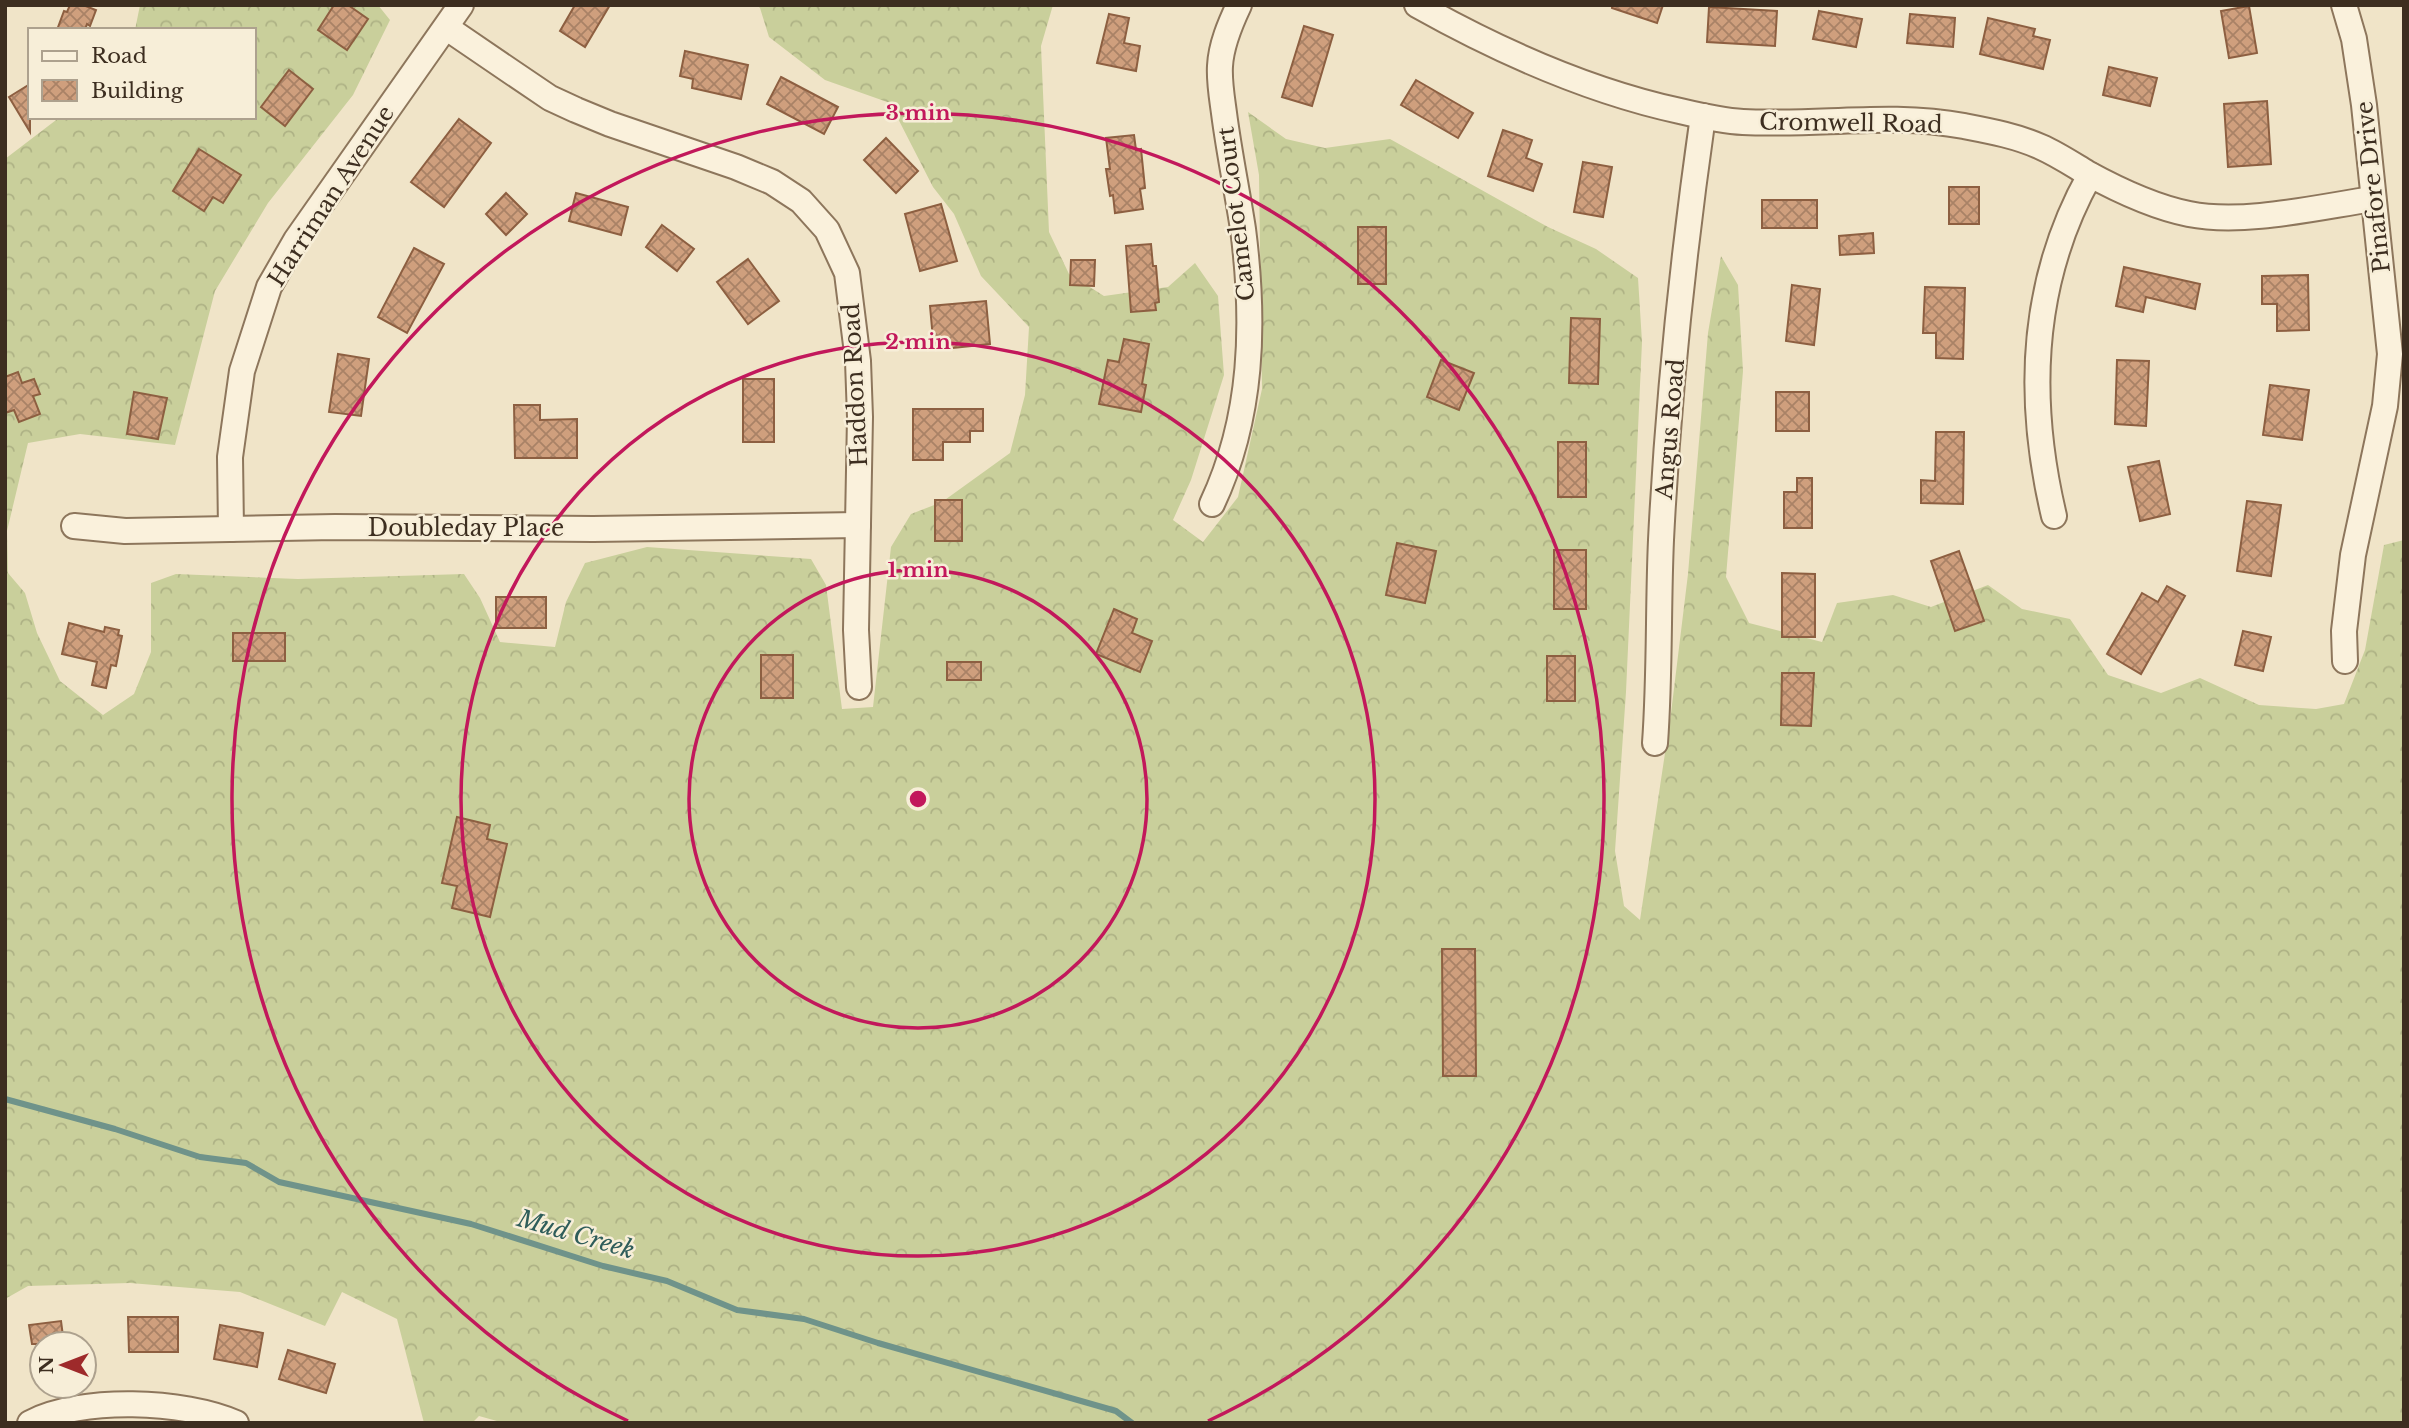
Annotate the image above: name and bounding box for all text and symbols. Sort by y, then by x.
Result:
legend [28,28,256,119]
text: Road [91,43,147,69]
text: Building [91,78,184,104]
street label: Harriman Avenue [262,100,400,292]
text: 3 min [885,100,951,126]
street label: Pinafore Drive [2350,100,2396,274]
street label: Cromwell Road [1759,107,1943,139]
street label: Camelot Court [1211,125,1261,303]
street label: Haddon Road [837,302,873,468]
text: 2 min [885,329,951,355]
street label: Angus Road [1650,358,1690,501]
street label: Doubleday Place [368,514,564,542]
text: 1 min [888,557,948,583]
centre of rings [906,787,930,811]
water label: Mud Creek [513,1203,638,1265]
north arrow [28,1330,98,1400]
text: N [35,1356,58,1374]

